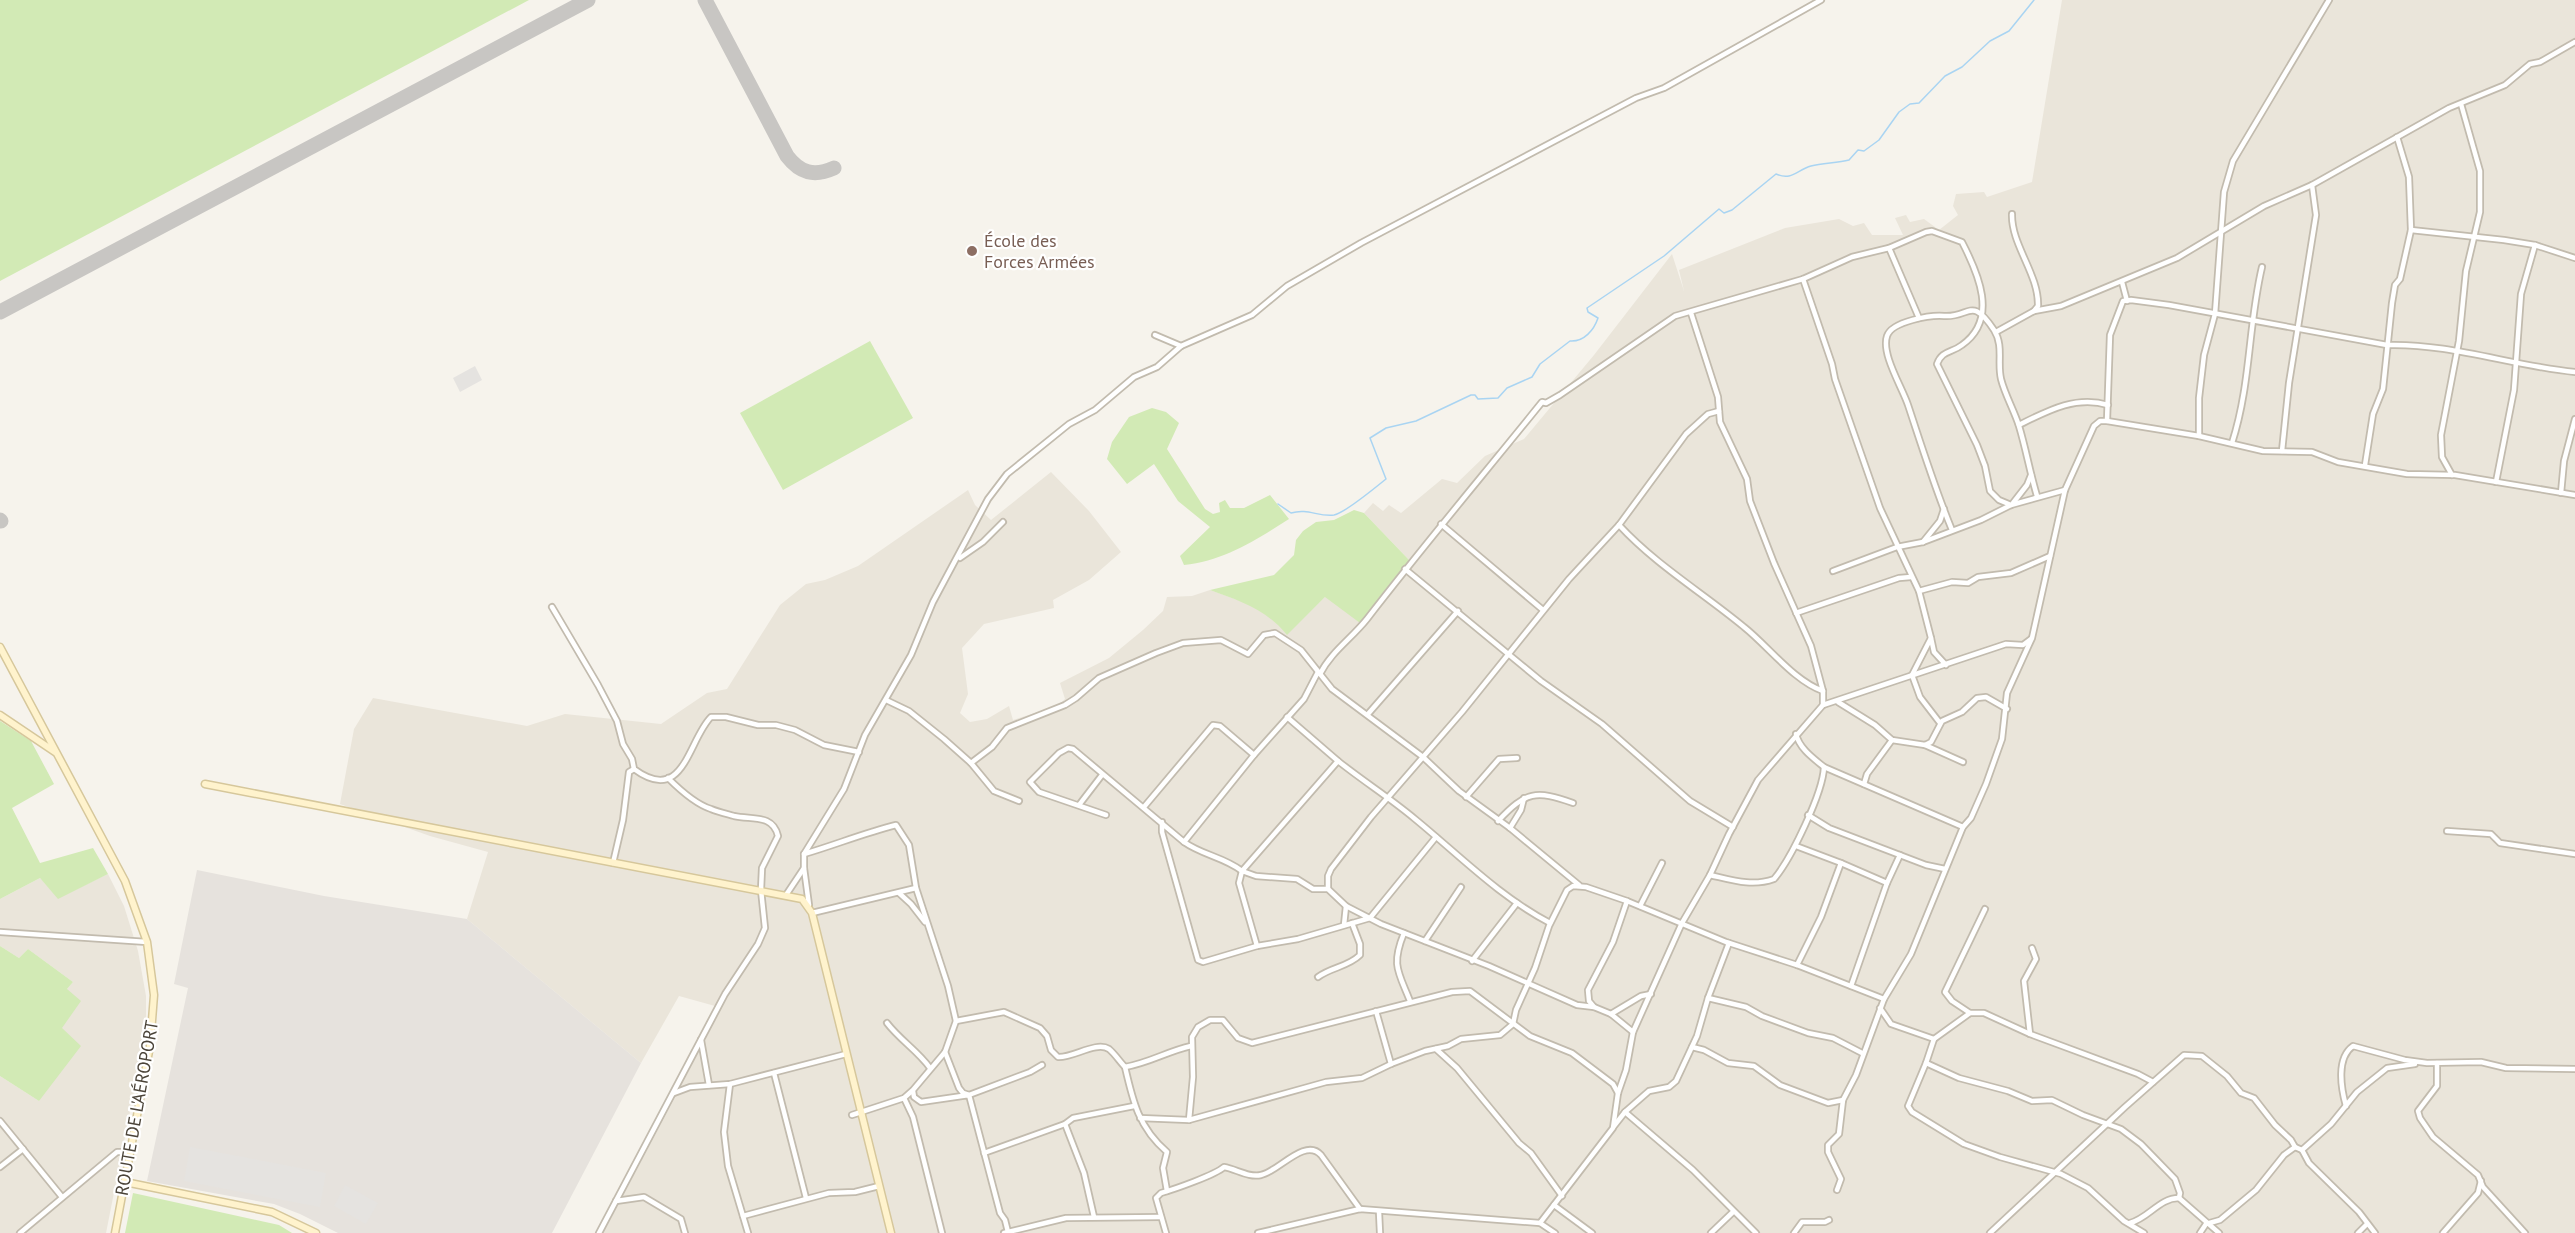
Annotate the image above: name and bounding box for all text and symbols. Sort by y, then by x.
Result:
place label: École des Forces Armées [984,229,1095,273]
marker: École des Forces Armées [965,244,979,258]
street label: ROUTE DE L'AÉROPORT [110,1018,163,1197]

